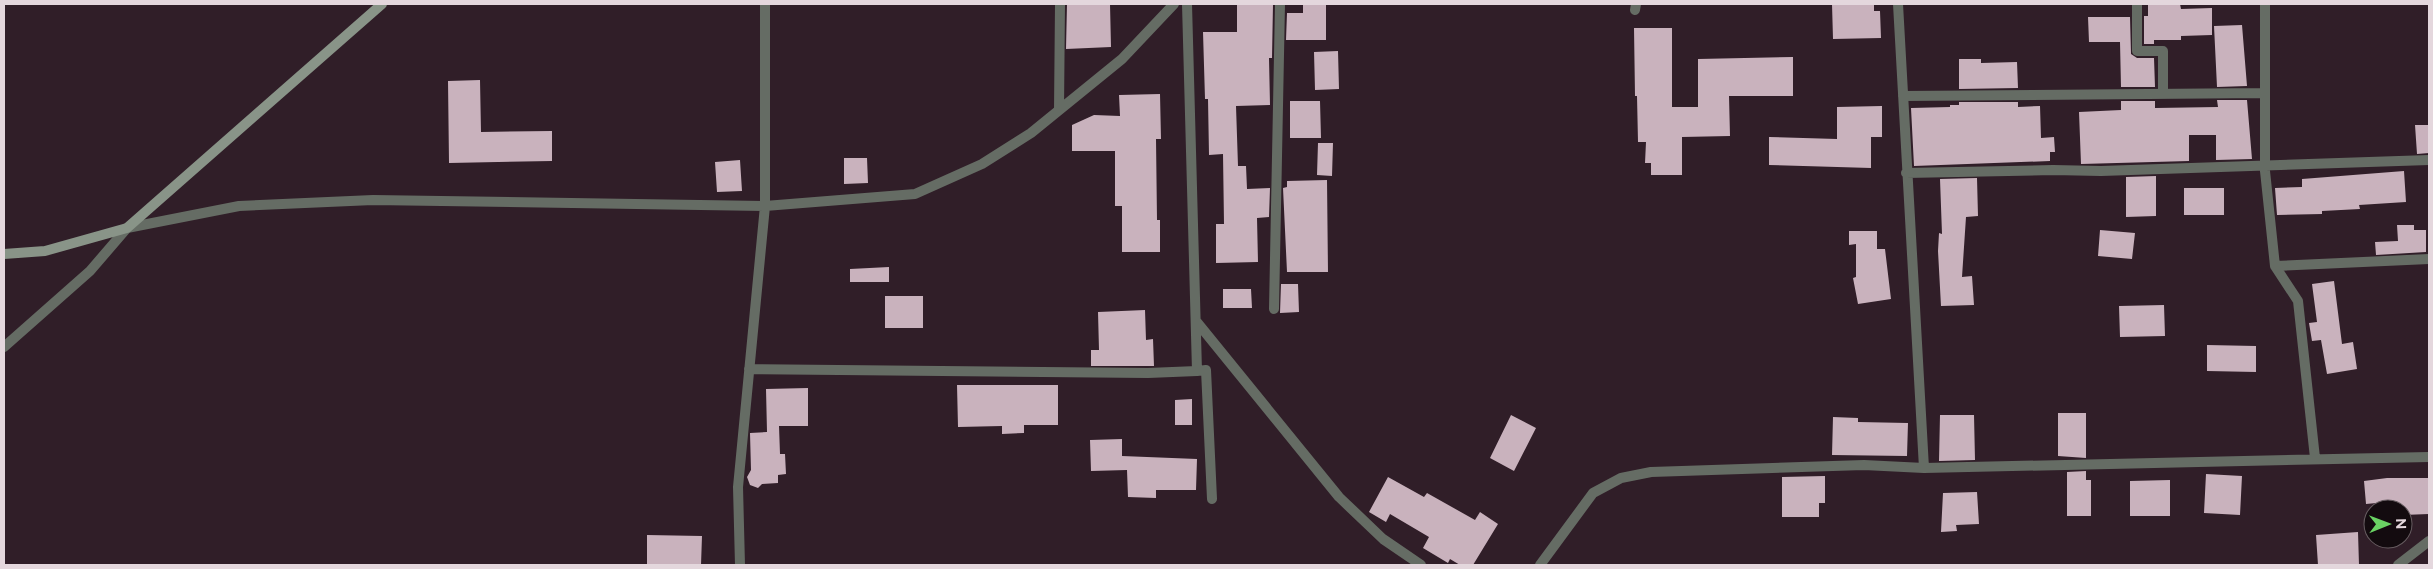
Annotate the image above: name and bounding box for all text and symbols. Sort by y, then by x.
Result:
north arrow [2363,499,2413,549]
text: N [2393,518,2409,529]

